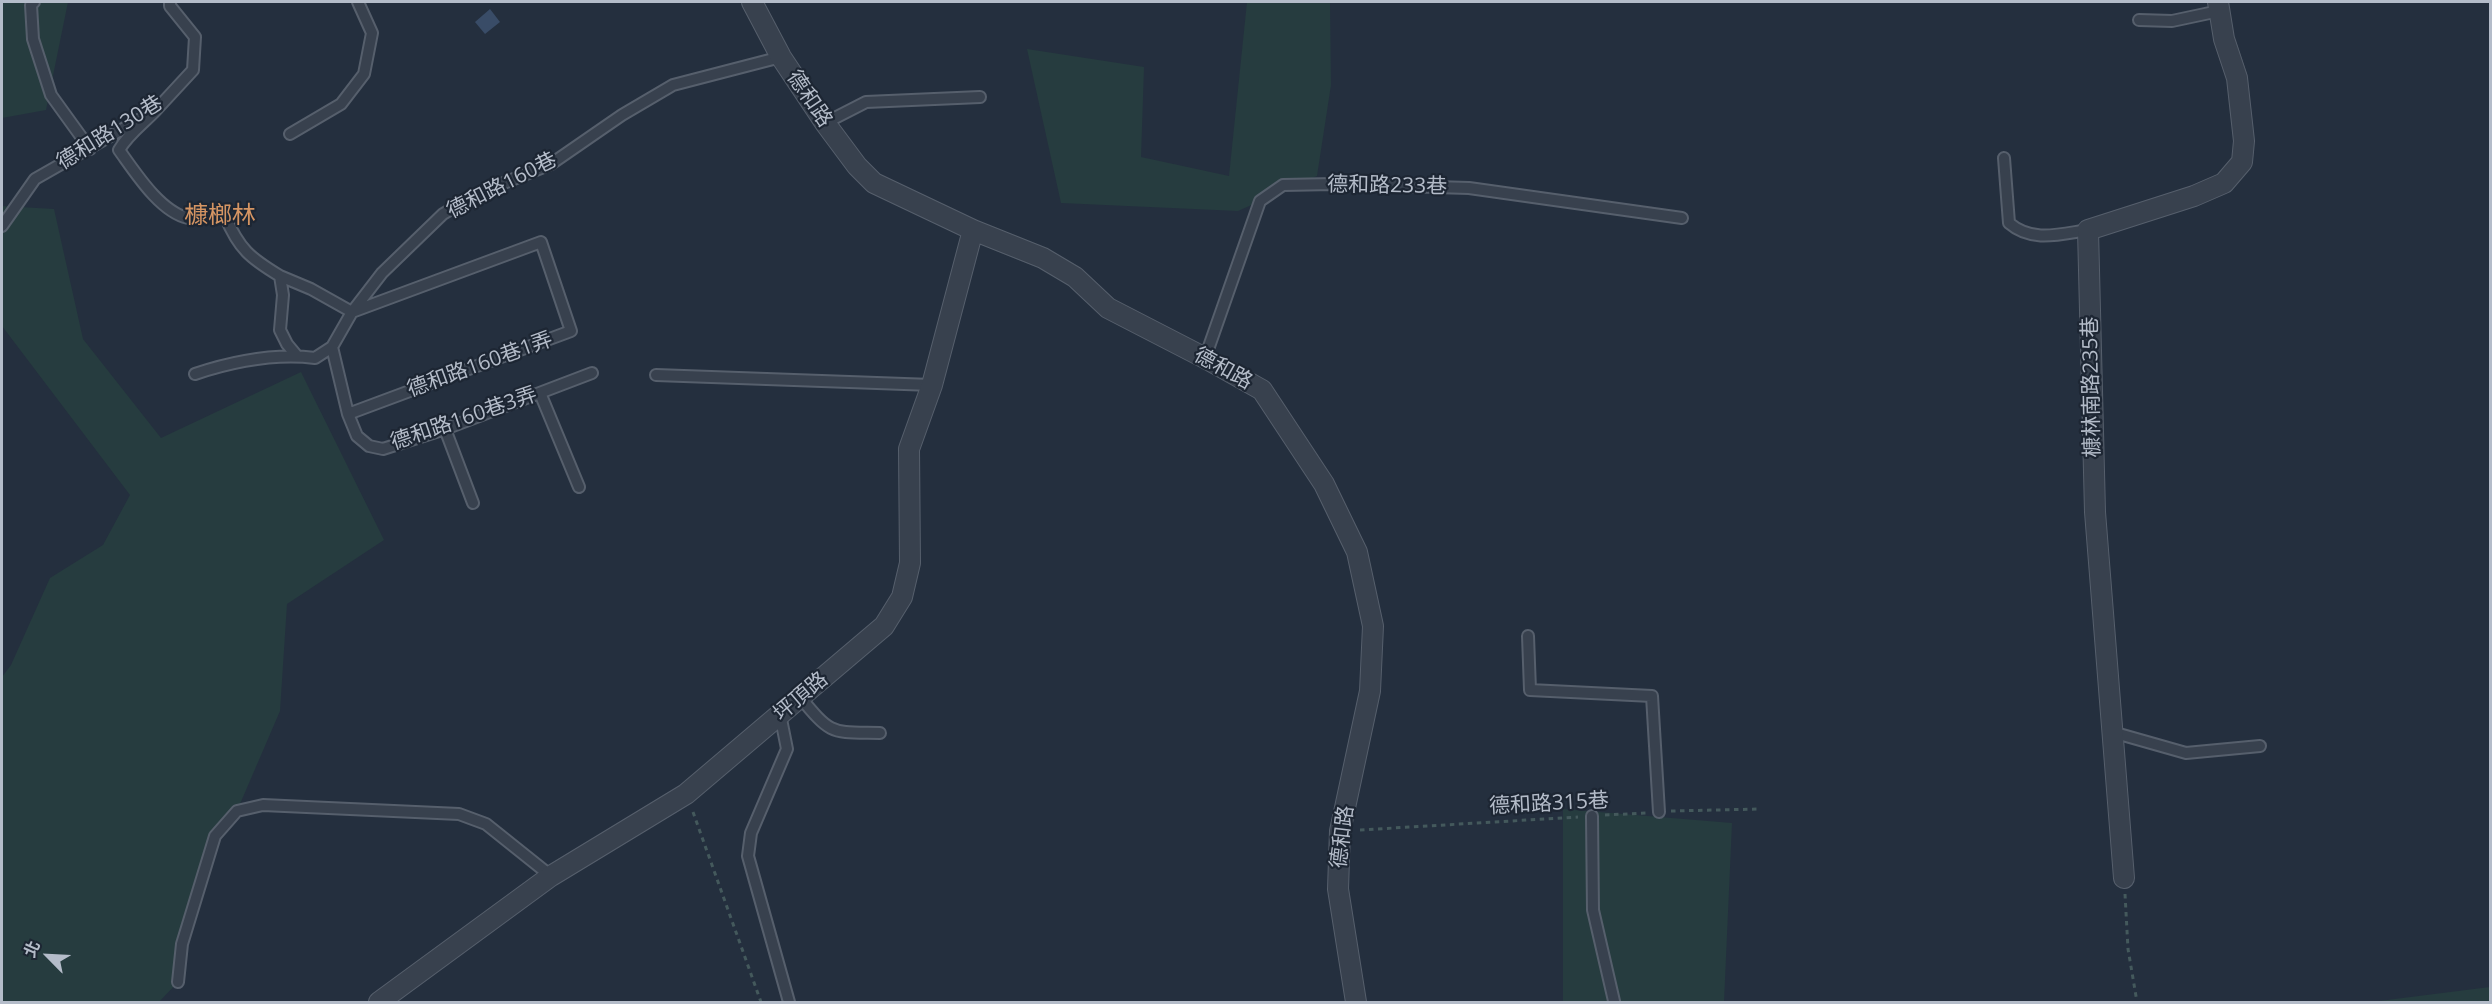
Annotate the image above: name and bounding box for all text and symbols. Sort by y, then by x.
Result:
street label: 德和路 [781,66,837,132]
street label: 德和路130巷 [52,91,168,175]
street label: 德和路160巷 [443,148,561,224]
street label: 德和路233巷 [1327,172,1447,200]
district label: 槺榔林 [184,202,256,230]
street label: 槺林南路235巷 [2078,316,2106,458]
street label: 德和路160巷1弄 [404,327,556,403]
street label: 德和路 [1189,343,1257,395]
street label: 德和路160巷3弄 [388,382,540,456]
street label: 坪頂路 [769,667,833,727]
street label: 德和路315巷 [1488,788,1610,820]
street label: 德和路 [1327,804,1359,870]
north arrow [18,926,78,986]
text: 北 [18,937,45,960]

